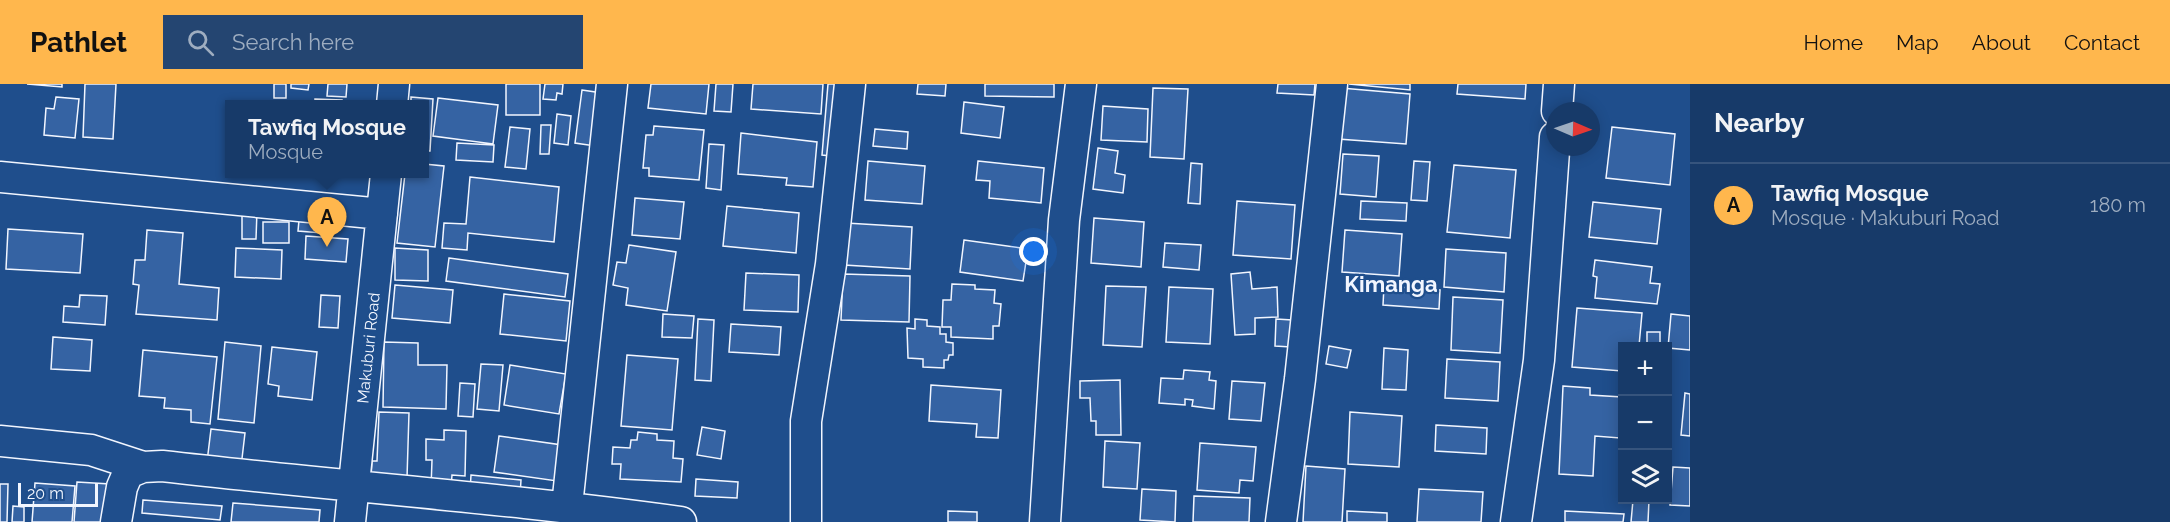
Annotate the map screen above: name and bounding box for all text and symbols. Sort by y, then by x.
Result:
search box [163,15,583,69]
text: Pathlet [30,26,127,59]
icon: search [184,26,217,59]
text: Search here [232,29,354,55]
text: Home [1804,30,1863,55]
text: Map [1896,30,1939,55]
text: About [1972,30,2031,55]
text: Contact [2064,30,2140,55]
popup [225,100,429,178]
north arrow [1546,102,1600,156]
text: Nearby [1714,108,1804,138]
text: Tawfiq Mosque [248,114,406,140]
text: Mosque [248,140,323,164]
text: Tawfiq Mosque [1771,180,1929,206]
text: A [1727,193,1740,217]
text: 180 m [2090,193,2146,217]
pin: A [308,198,346,247]
text: Mosque · Makuburi Road [1771,206,1999,230]
your location [1019,237,1048,266]
district label: Kimanga [1344,271,1438,297]
street label: Makuburi Road [353,292,384,405]
map controls [1618,342,1672,504]
button: + [1618,342,1672,396]
button: − [1618,396,1672,450]
button: layers [1618,450,1672,504]
scale bar [18,480,98,508]
text: 20 m [27,484,64,503]

